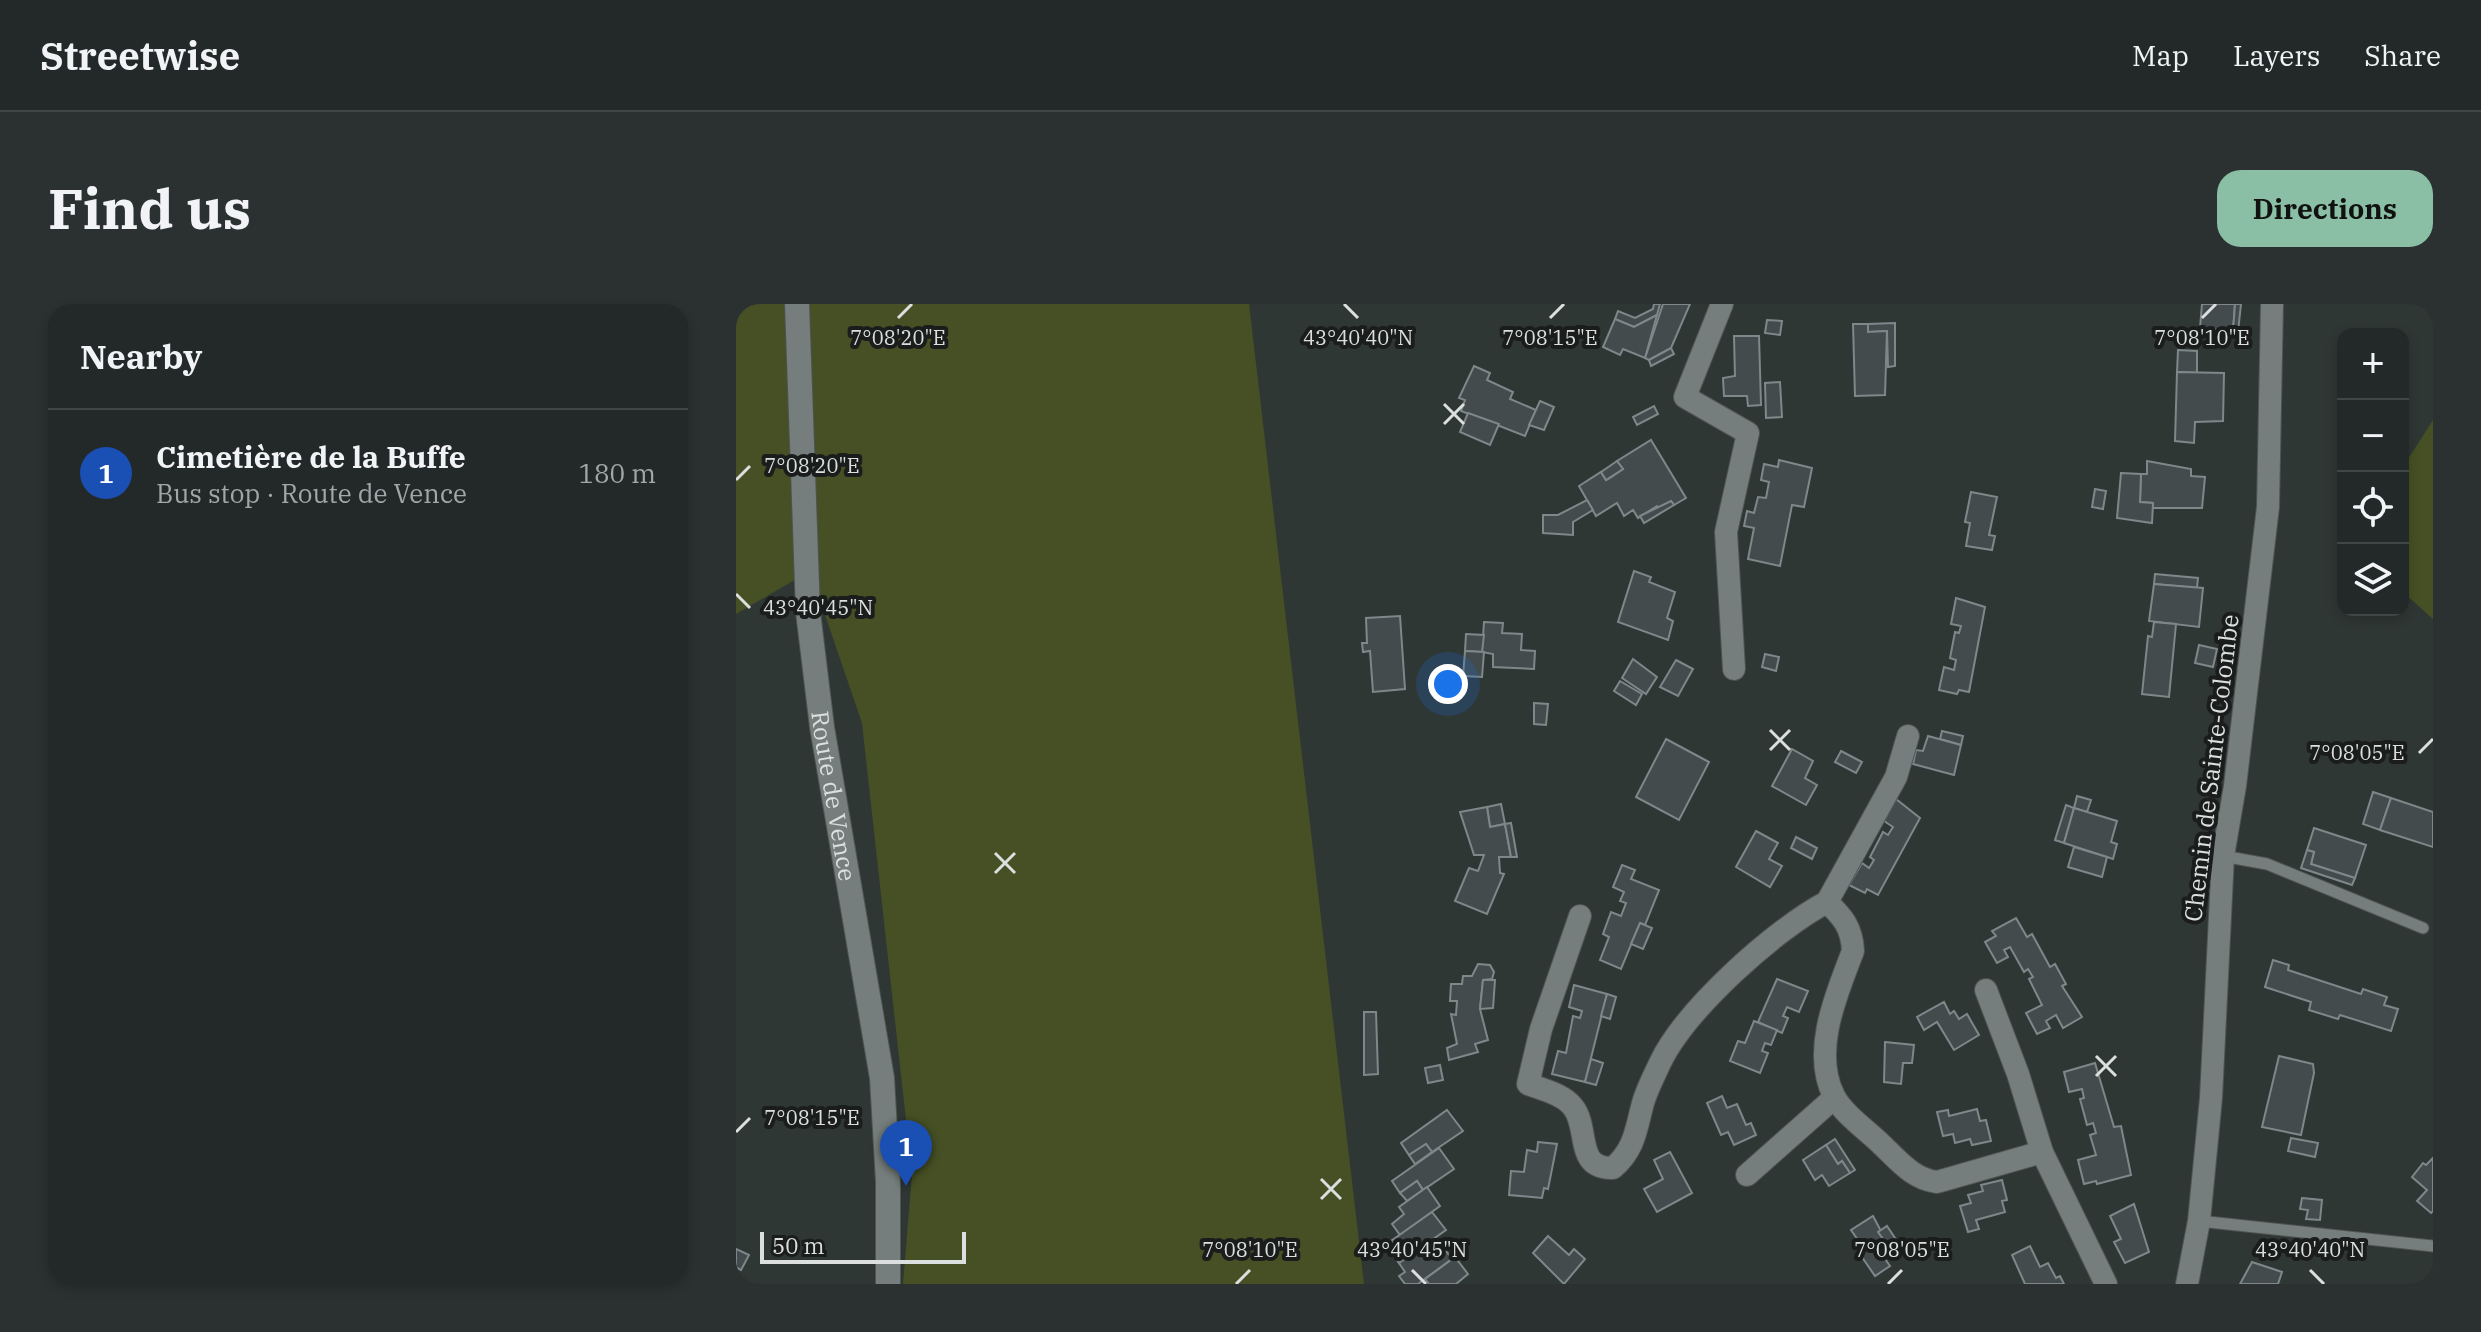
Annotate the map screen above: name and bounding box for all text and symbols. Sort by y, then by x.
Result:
text: Streetwise [40,31,240,80]
text: Map [2132,37,2189,74]
text: Layers [2233,37,2320,74]
text: Share [2364,37,2441,74]
button: Directions [2217,170,2433,247]
text: Find us [48,172,251,244]
text: 7°08'20"E [850,324,946,351]
text: 43°40'40"N [1303,324,1413,351]
text: 7°08'15"E [1502,324,1598,351]
text: 7°08'10"E [2154,324,2250,351]
map controls [2337,328,2409,616]
button: + [2337,328,2409,400]
text: Nearby [80,334,202,378]
button: − [2337,400,2409,472]
text: Cimetière de la Buffe [156,437,466,476]
text: 7°08'20"E [764,452,860,479]
text: 1 [98,456,114,490]
text: 180 m [578,456,656,490]
button: locate [2337,472,2409,544]
text: Bus stop · Route de Vence [156,476,467,510]
button: layers [2337,544,2409,616]
text: 43°40'45"N [763,594,873,621]
street label: Chemin de Sainte-Colombe [2176,613,2246,923]
your location [1428,664,1468,704]
street label: Route de Vence [804,709,864,883]
text: 7°08'05"E [2309,739,2405,766]
text: 7°08'15"E [764,1104,860,1131]
pin: 1 [880,1120,932,1186]
scale bar [760,1228,966,1264]
text: 50 m [772,1231,824,1260]
text: 7°08'10"E [1202,1236,1298,1263]
text: 43°40'45"N [1357,1236,1467,1263]
text: 7°08'05"E [1854,1236,1950,1263]
text: 43°40'40"N [2255,1236,2365,1263]

